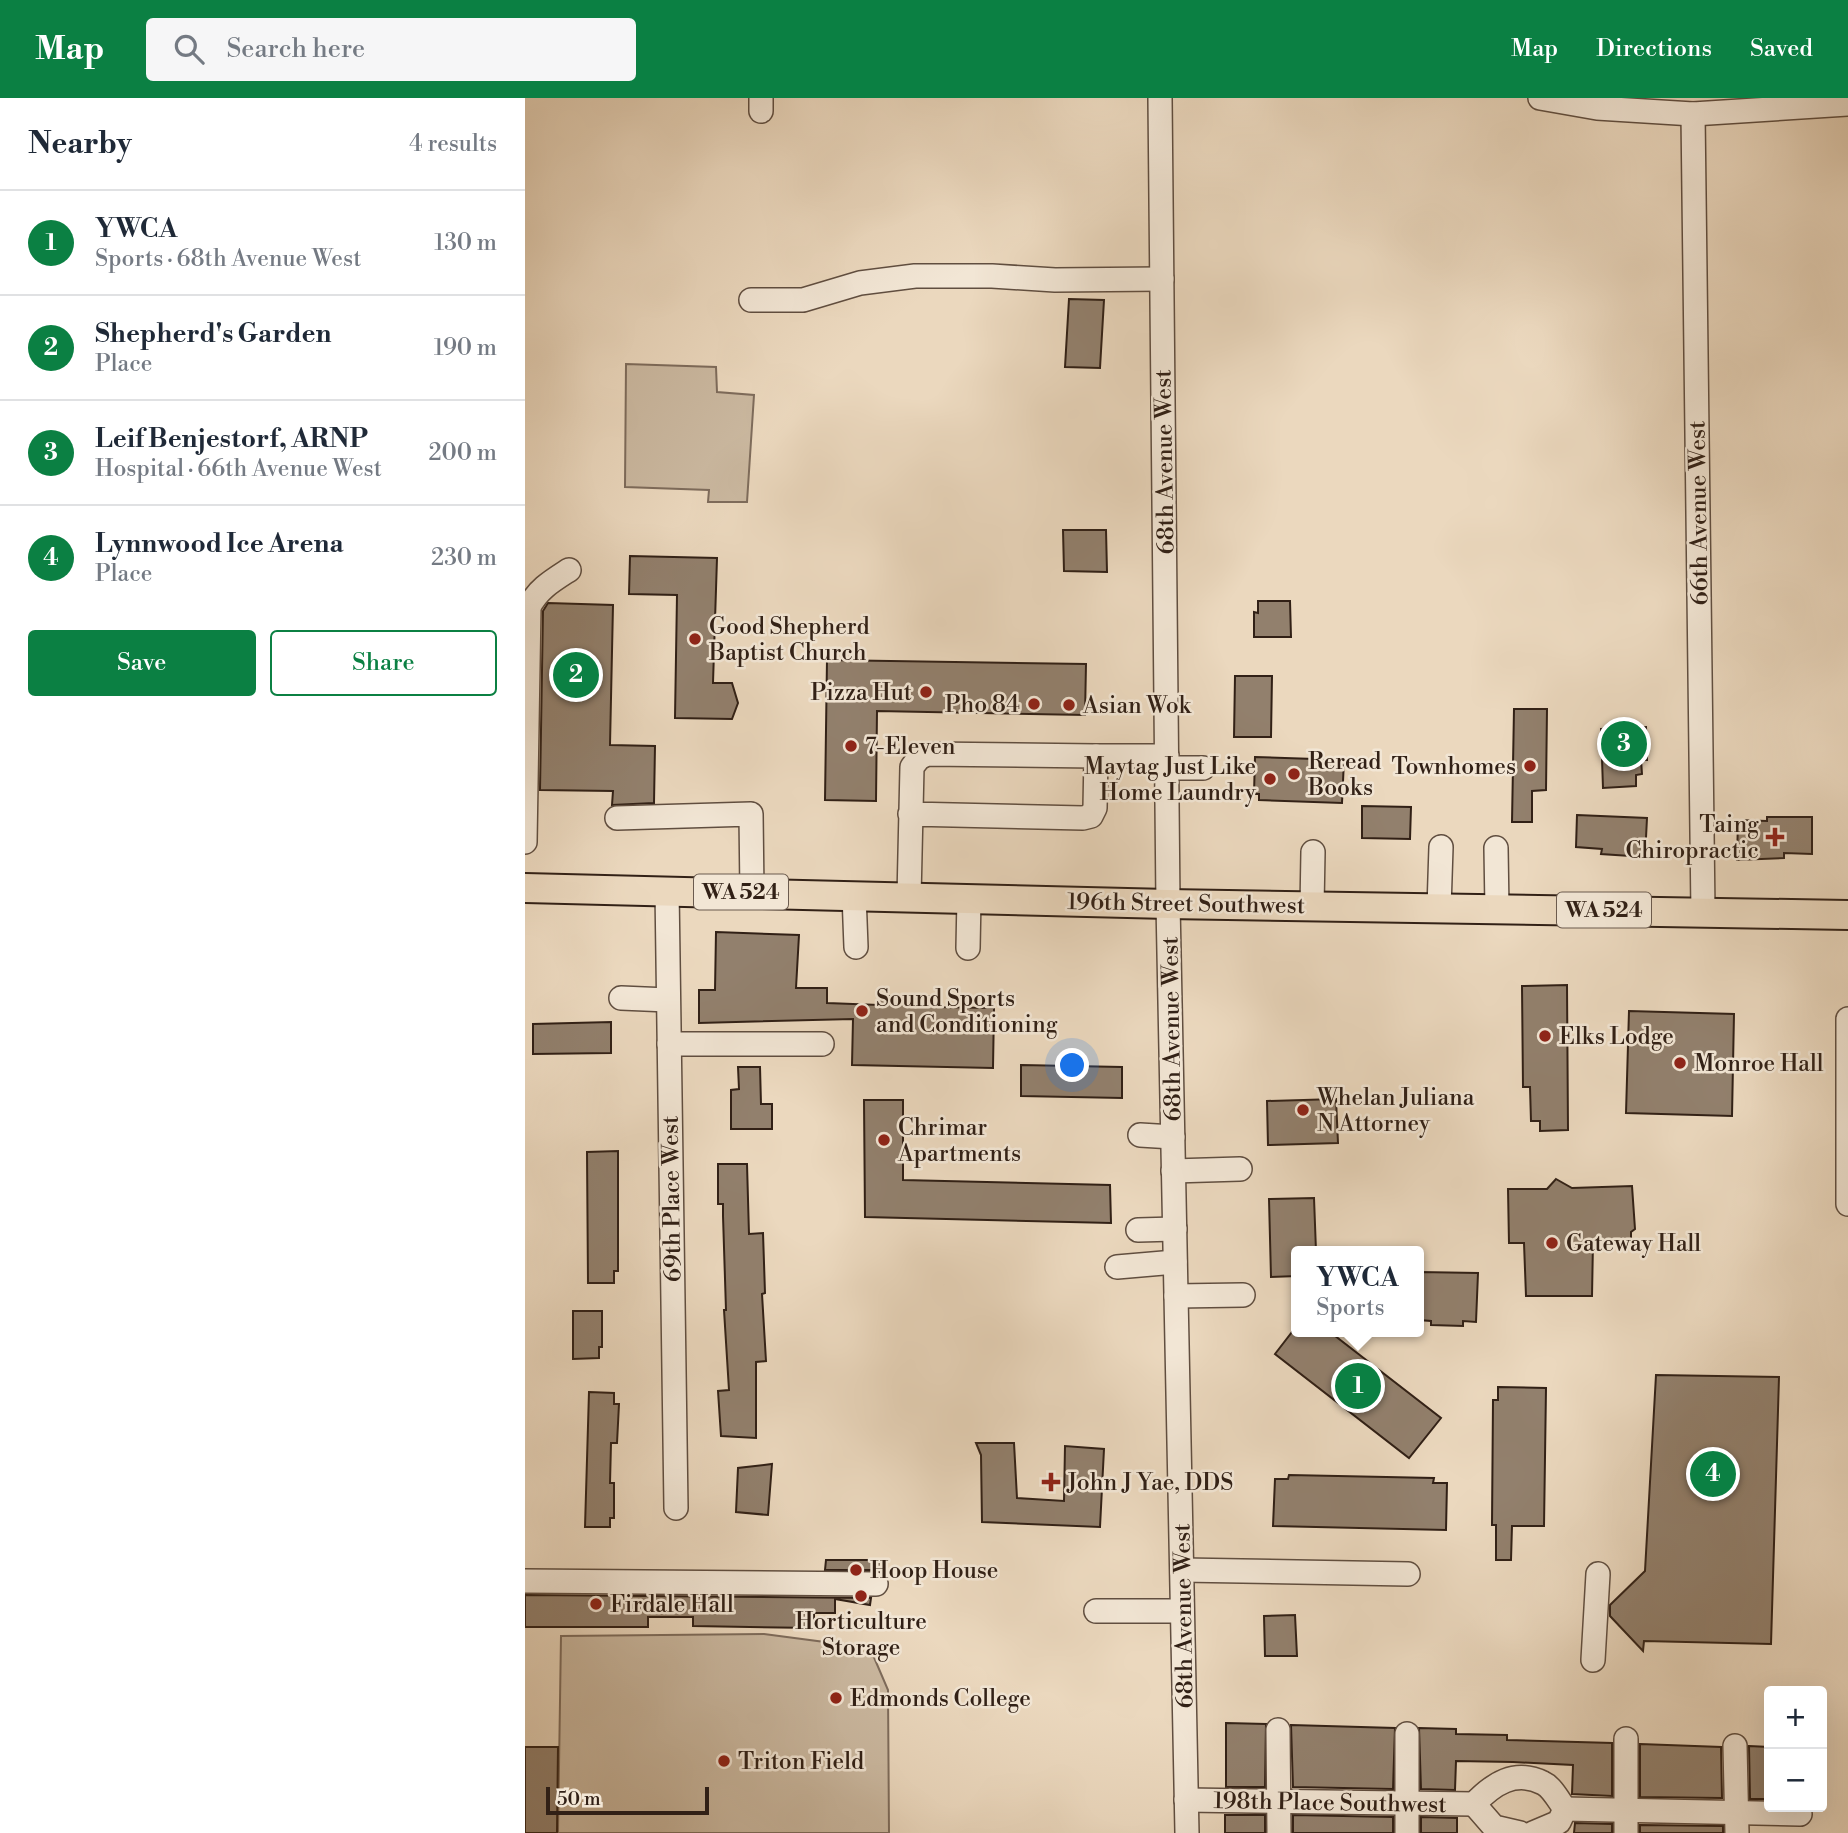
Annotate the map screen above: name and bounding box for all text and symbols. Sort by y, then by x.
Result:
search box [146,18,636,81]
text: Map [35,29,104,70]
icon: search [170,30,208,68]
text: Search here [226,33,365,65]
text: Map [1511,34,1558,64]
text: Directions [1596,34,1712,64]
text: Saved [1750,34,1813,64]
text: Nearby [28,125,132,163]
text: 4 results [409,130,497,158]
text: YWCA [95,213,177,245]
text: 1 [45,229,57,257]
text: 130 m [434,229,497,257]
text: Sports · 68th Avenue West [95,245,361,273]
text: Shepherd's Garden [95,318,332,350]
text: 2 [44,334,58,362]
text: 190 m [434,334,497,362]
text: Place [95,350,152,378]
street label: 68th Avenue West [1149,369,1181,555]
street label: 66th Avenue West [1683,420,1715,606]
text: Leif Benjestorf, ARNP [95,423,368,455]
text: 3 [44,439,58,467]
text: 200 m [429,439,497,467]
text: Hospital · 66th Avenue West [95,455,382,483]
text: Lynnwood Ice Arena [95,528,343,560]
text: 4 [43,544,59,572]
text: 230 m [431,544,497,572]
text: Place [95,560,152,588]
place label: Good Shepherd Baptist Church [708,613,870,667]
button: Save [28,630,256,696]
button: Share [270,630,497,696]
marker: Good Shepherd Baptist Church [687,631,703,647]
pin: 2 [553,649,599,701]
place label: Pizza Hut [811,679,912,707]
marker: Pizza Hut [918,684,934,700]
place label: Pho 84 [945,691,1020,719]
place label: Asian Wok [1082,692,1192,720]
marker: Pho 84 [1026,696,1042,712]
marker: Asian Wok [1061,697,1077,713]
pin: 3 [1601,718,1647,770]
place label: 7-Eleven [865,733,956,761]
marker: 7-Eleven [843,738,859,754]
place label: Reread Books [1307,748,1381,802]
place label: Maytag Just Like Home Laundry [1084,753,1257,807]
place label: Townhomes [1391,753,1516,781]
marker: Townhomes [1522,758,1538,774]
marker: Reread Books [1286,766,1302,782]
marker: Maytag Just Like Home Laundry [1262,771,1278,787]
place label: Taing Chiropractic [1626,811,1759,865]
marker: Taing Chiropractic [1765,827,1785,847]
road number: WA 524 [694,874,788,910]
street label: 196th Street Southwest [1067,888,1305,920]
road number: WA 524 [1557,892,1651,928]
street label: 68th Avenue West [1156,936,1188,1122]
place label: Sound Sports and Conditioning [876,985,1058,1039]
marker: Sound Sports and Conditioning [854,1003,870,1019]
place label: Elks Lodge [1559,1023,1674,1051]
marker: Elks Lodge [1537,1028,1553,1044]
your location [1055,1048,1089,1082]
place label: Monroe Hall [1694,1050,1824,1078]
marker: Monroe Hall [1672,1055,1688,1071]
place label: Whelan Juliana N Attorney [1316,1084,1475,1138]
marker: Whelan Juliana N Attorney [1295,1102,1311,1118]
place label: Chrimar Apartments [897,1114,1021,1168]
street label: 69th Place West [657,1116,687,1282]
marker: Chrimar Apartments [876,1132,892,1148]
place label: Gateway Hall [1566,1230,1701,1258]
marker: Gateway Hall [1544,1235,1560,1251]
popup [1291,1246,1424,1337]
text: YWCA [1316,1262,1399,1294]
text: Sports [1316,1294,1384,1322]
pin: 1 [1335,1360,1381,1412]
pin: 4 [1690,1448,1736,1500]
place label: John J Yae, DDS [1066,1469,1233,1497]
marker: John J Yae, DDS [1041,1472,1061,1492]
street label: 68th Avenue West [1168,1523,1200,1709]
place label: Hoop House [870,1557,998,1585]
marker: Hoop House [848,1562,864,1578]
marker: Horticulture Storage [853,1588,869,1604]
place label: Firdale Hall [610,1591,734,1619]
marker: Firdale Hall [588,1596,604,1612]
place label: Horticulture Storage [795,1608,927,1662]
place label: Edmonds College [850,1685,1031,1713]
map controls [1764,1686,1827,1812]
button: + [1764,1686,1827,1749]
marker: Edmonds College [828,1690,844,1706]
place label: Triton Field [738,1748,864,1776]
button: − [1764,1749,1827,1812]
marker: Triton Field [716,1753,732,1769]
scale bar [546,1784,709,1816]
text: 50 m [557,1787,601,1811]
street label: 198th Place Southwest [1213,1787,1447,1819]

